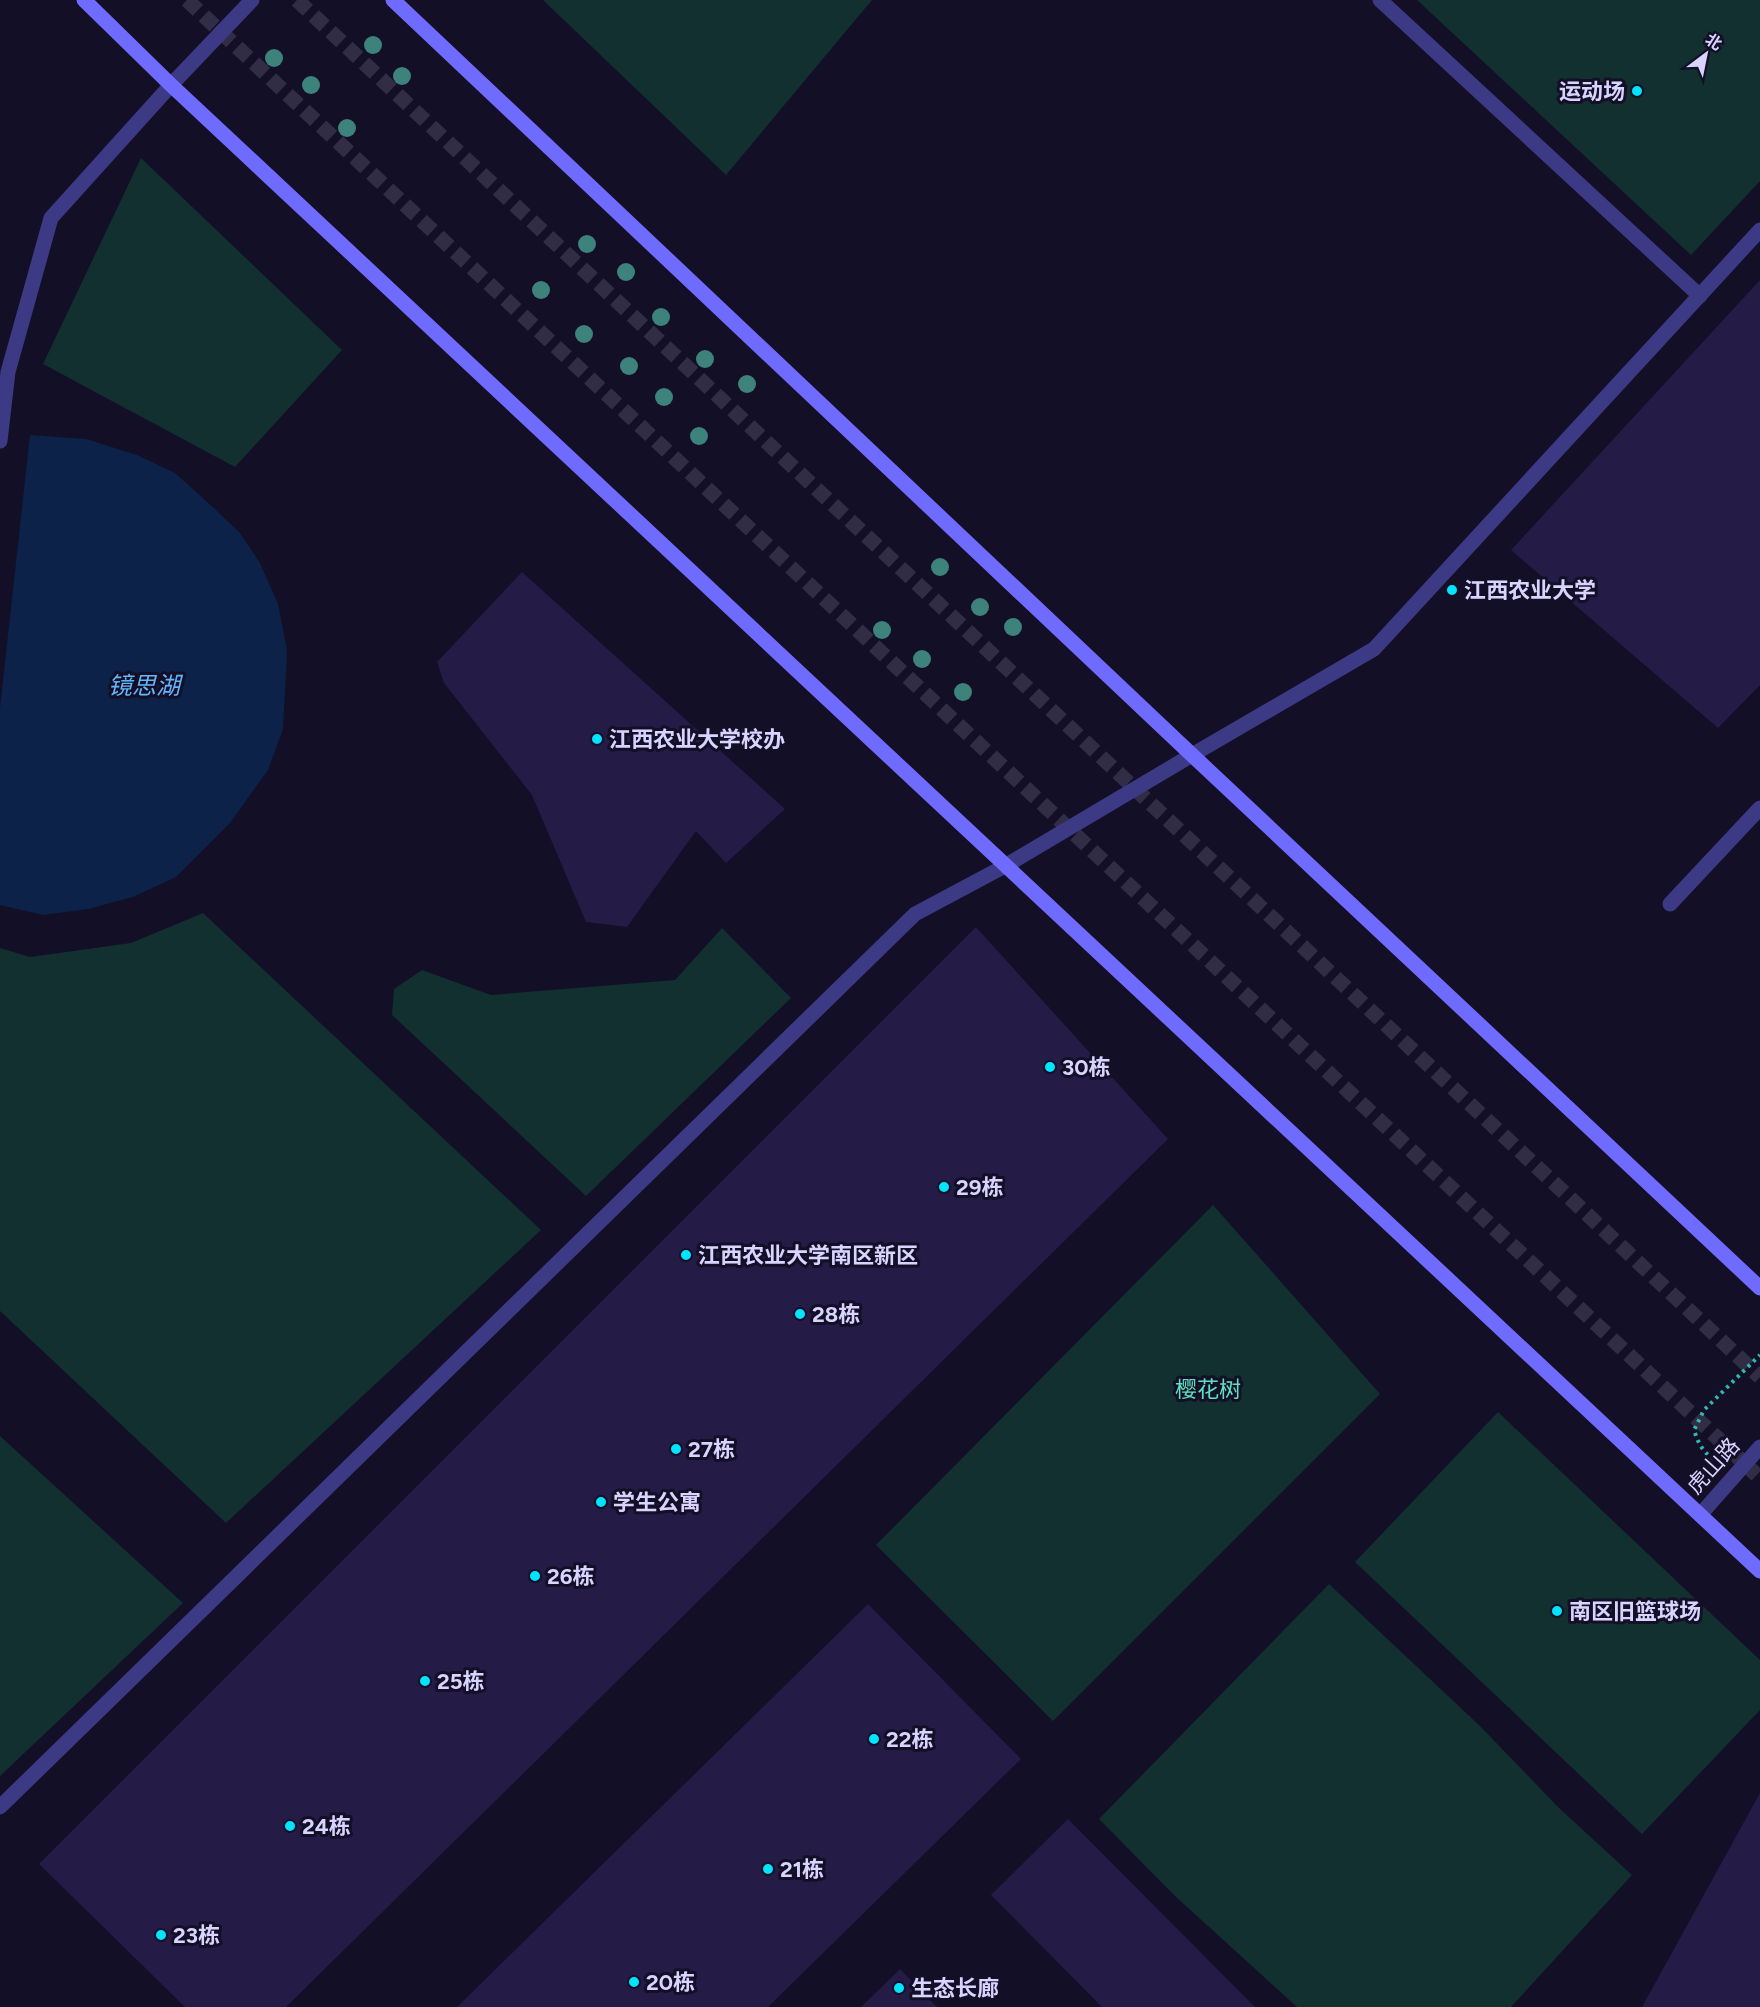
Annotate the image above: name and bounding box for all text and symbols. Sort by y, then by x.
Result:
north arrow [1676,24,1736,84]
text: 北 [1702,29,1726,54]
place label: 运动场 [1559,78,1625,105]
marker: 运动场 [1630,84,1644,98]
place label: 江西农业大学 [1464,577,1596,604]
marker: 江西农业大学 [1445,583,1459,597]
water label: 镜思湖 [108,671,184,700]
place label: 江西农业大学校办 [609,726,785,753]
marker: 江西农业大学校办 [590,732,604,746]
place label: 30栋 [1062,1054,1111,1081]
marker: 30栋 [1043,1060,1057,1074]
place label: 29栋 [956,1174,1004,1201]
marker: 29栋 [937,1180,951,1194]
place label: 江西农业大学南区新区 [698,1242,918,1269]
marker: 江西农业大学南区新区 [679,1248,693,1262]
place label: 28栋 [812,1301,860,1328]
marker: 28栋 [793,1307,807,1321]
park label: 樱花树 [1175,1376,1241,1403]
street label: 虎山路 [1681,1432,1745,1500]
place label: 27栋 [688,1436,735,1463]
marker: 27栋 [669,1442,683,1456]
place label: 学生公寓 [613,1489,701,1516]
marker: 学生公寓 [594,1495,608,1509]
place label: 26栋 [547,1563,595,1590]
marker: 26栋 [528,1569,542,1583]
place label: 南区旧篮球场 [1569,1598,1701,1625]
marker: 南区旧篮球场 [1550,1604,1564,1618]
place label: 25栋 [437,1668,485,1695]
marker: 25栋 [418,1674,432,1688]
place label: 22栋 [886,1726,933,1753]
marker: 22栋 [867,1732,881,1746]
place label: 24栋 [302,1813,351,1840]
marker: 24栋 [283,1819,297,1833]
place label: 21栋 [780,1856,824,1883]
marker: 21栋 [761,1862,775,1876]
place label: 23栋 [173,1922,220,1949]
marker: 23栋 [154,1928,168,1942]
place label: 20栋 [646,1969,695,1996]
marker: 20栋 [627,1975,641,1989]
place label: 生态长廊 [911,1975,999,2002]
marker: 生态长廊 [892,1981,906,1995]

